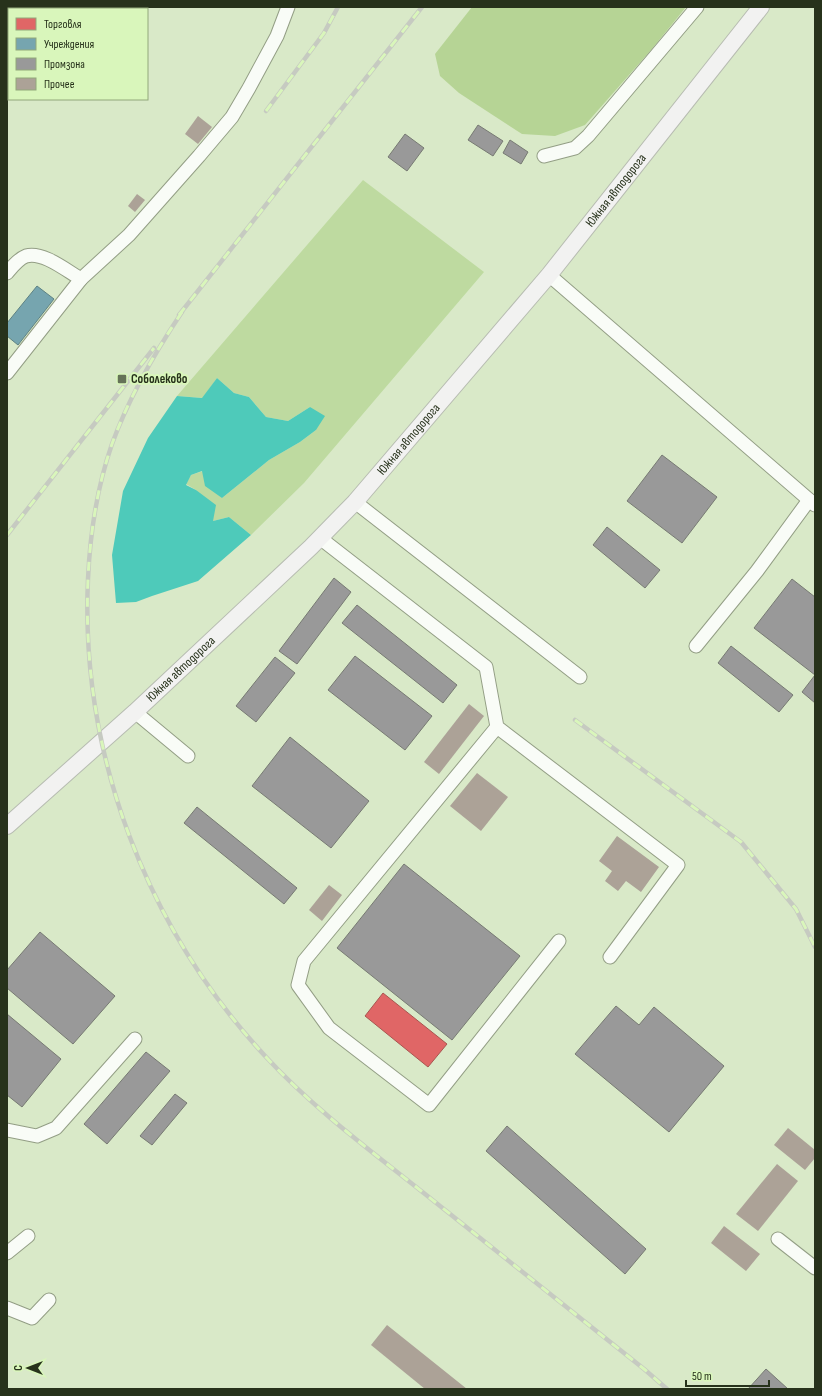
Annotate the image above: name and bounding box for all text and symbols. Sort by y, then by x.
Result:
legend [8,8,148,100]
text: Торговля [44,17,82,32]
text: Учреждения [44,37,95,52]
text: Промзона [44,57,85,72]
text: Прочее [44,77,75,92]
street label: Южная автодорога [582,151,650,230]
place label: Соболеково [131,371,188,387]
marker: Соболеково [116,373,128,385]
street label: Южная автодорога [374,400,444,478]
street label: Южная автодорога [143,633,219,705]
north arrow [8,1348,48,1388]
scale bar [686,1362,769,1388]
text: С [12,1365,25,1371]
text: 50 m [692,1369,712,1384]

